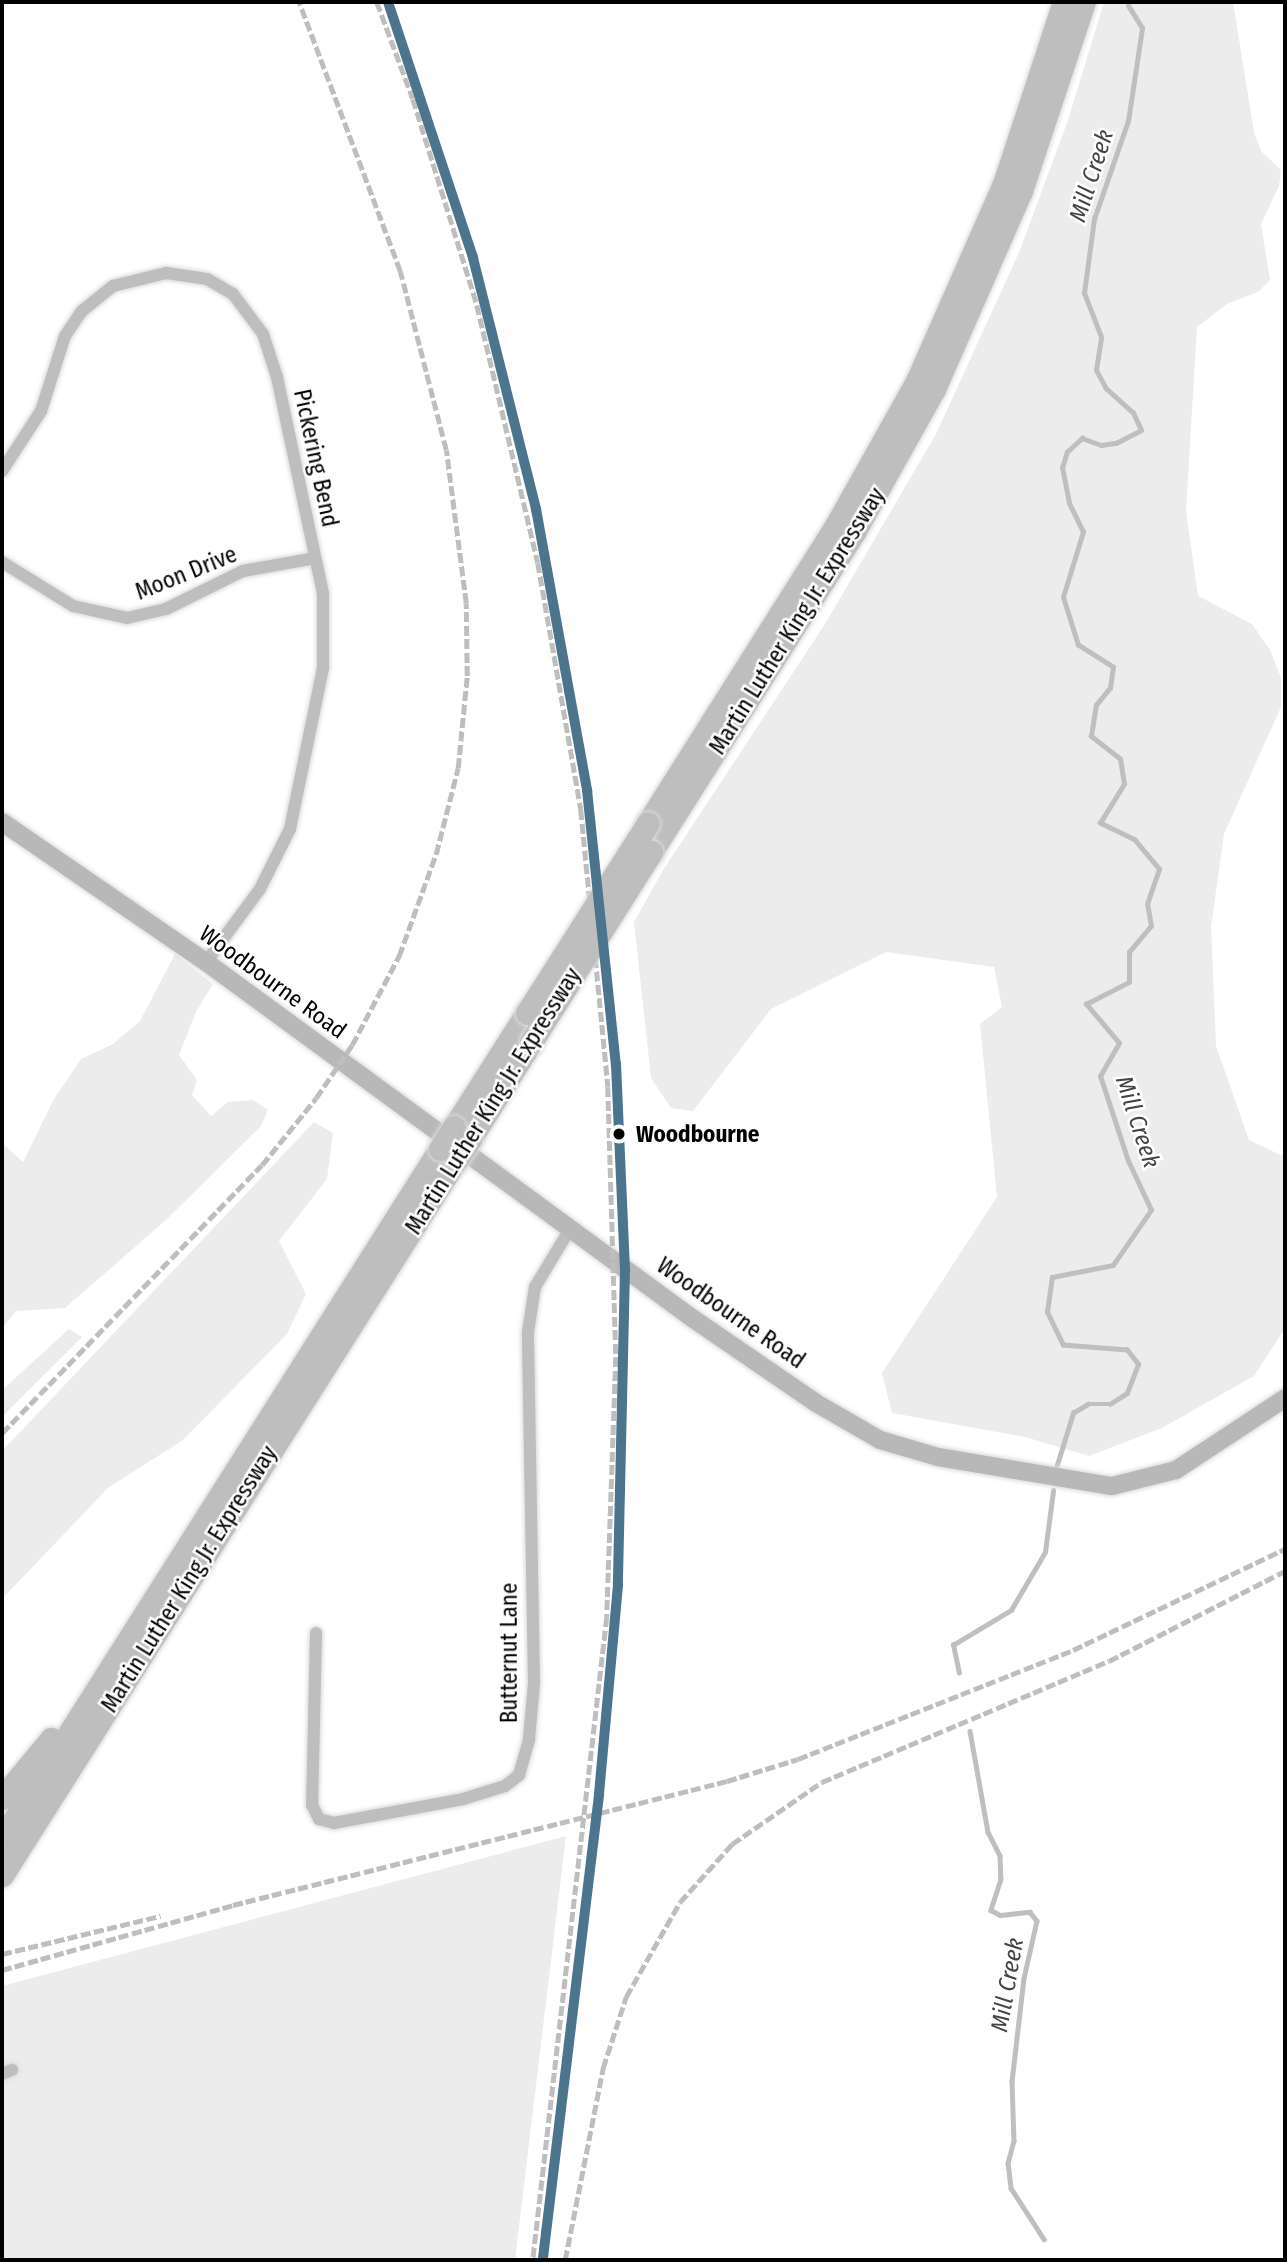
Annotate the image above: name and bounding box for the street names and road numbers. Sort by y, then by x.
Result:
street label: Pickering Bend [288,387,344,529]
street label: Martin Luther King Jr. Expressway [703,483,891,759]
street label: Moon Drive [131,540,241,606]
street label: Woodbourne Road [194,920,352,1044]
street label: Martin Luther King Jr. Expressway [399,963,587,1239]
street label: Woodbourne Road [652,1252,810,1374]
street label: Martin Luther King Jr. Expressway [95,1441,283,1717]
street label: Butternut Lane [495,1583,523,1723]

